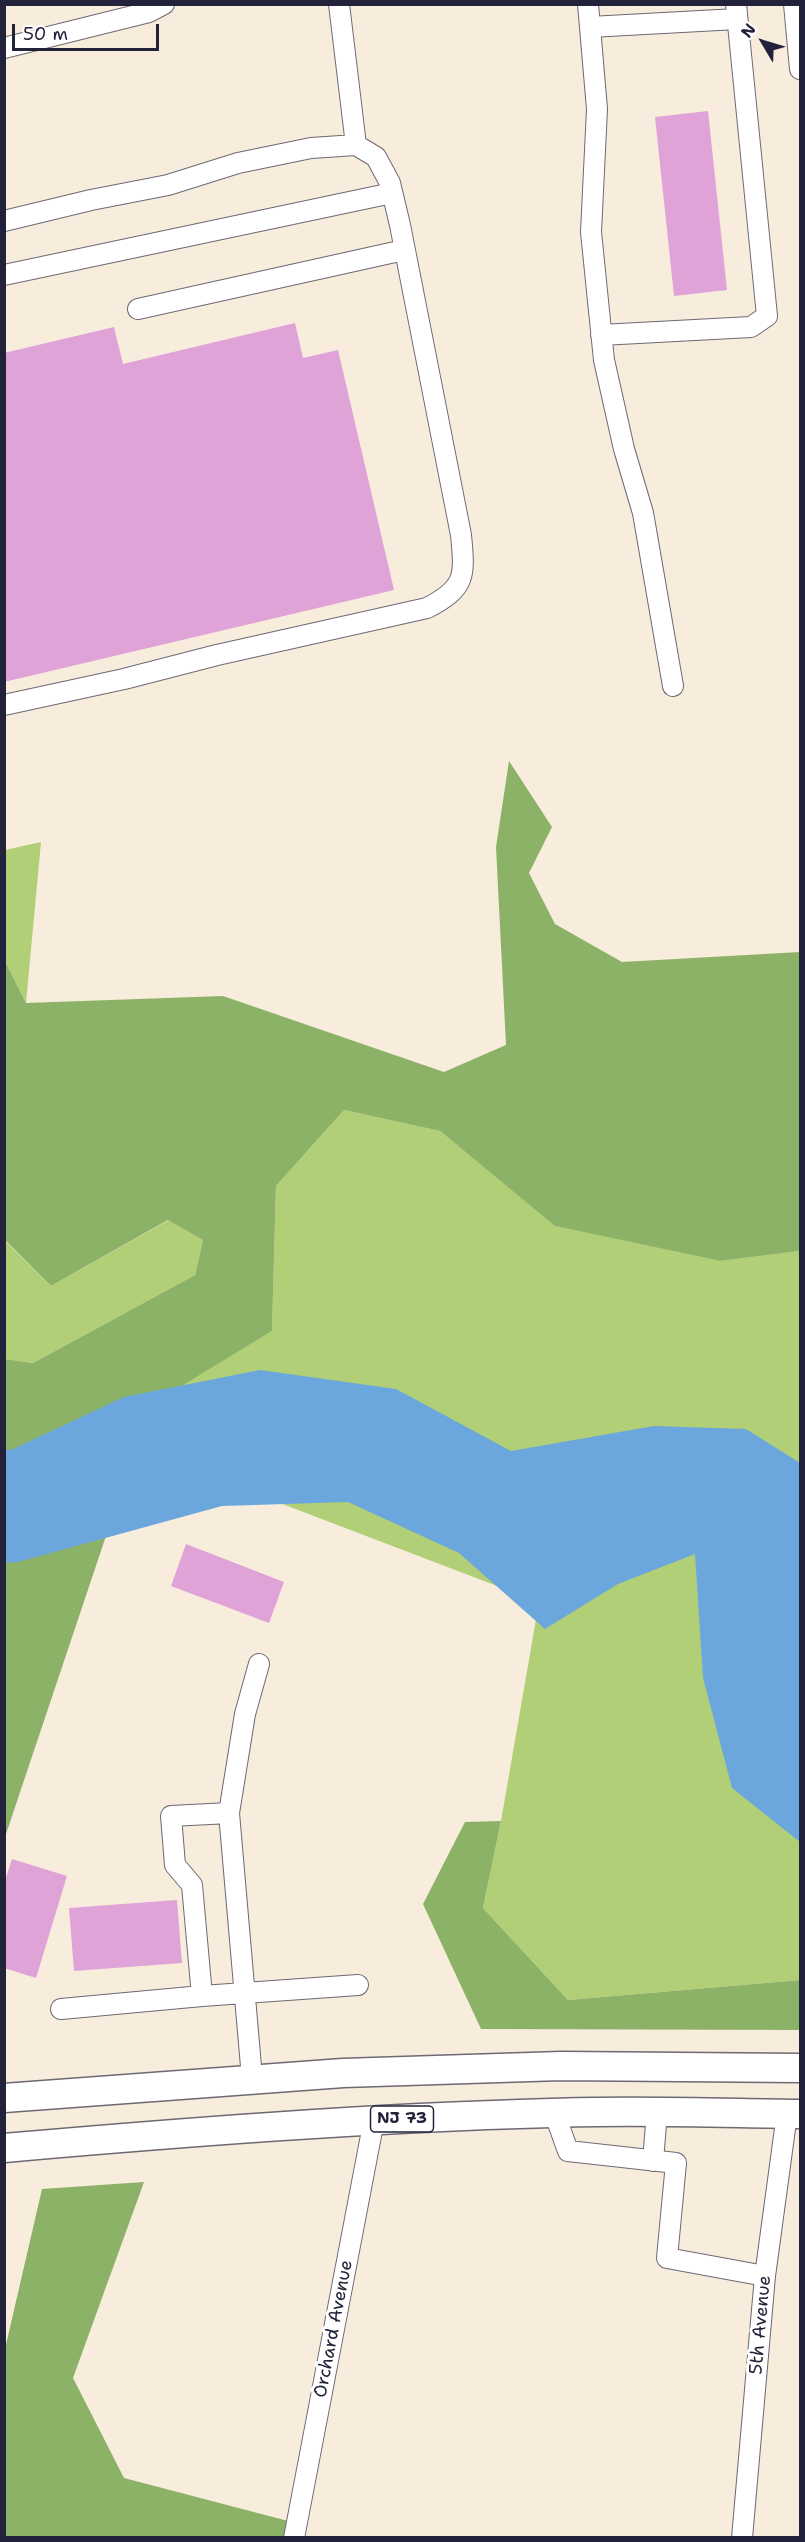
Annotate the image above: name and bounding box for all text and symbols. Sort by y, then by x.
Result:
scale bar [15,12,162,50]
north arrow [733,12,793,72]
text: N [736,19,761,42]
text: 50 m [23,22,68,46]
road number: NJ 73 [370,2106,434,2132]
street label: Orchard Avenue [310,2258,358,2400]
street label: 5th Avenue [746,2275,776,2375]

